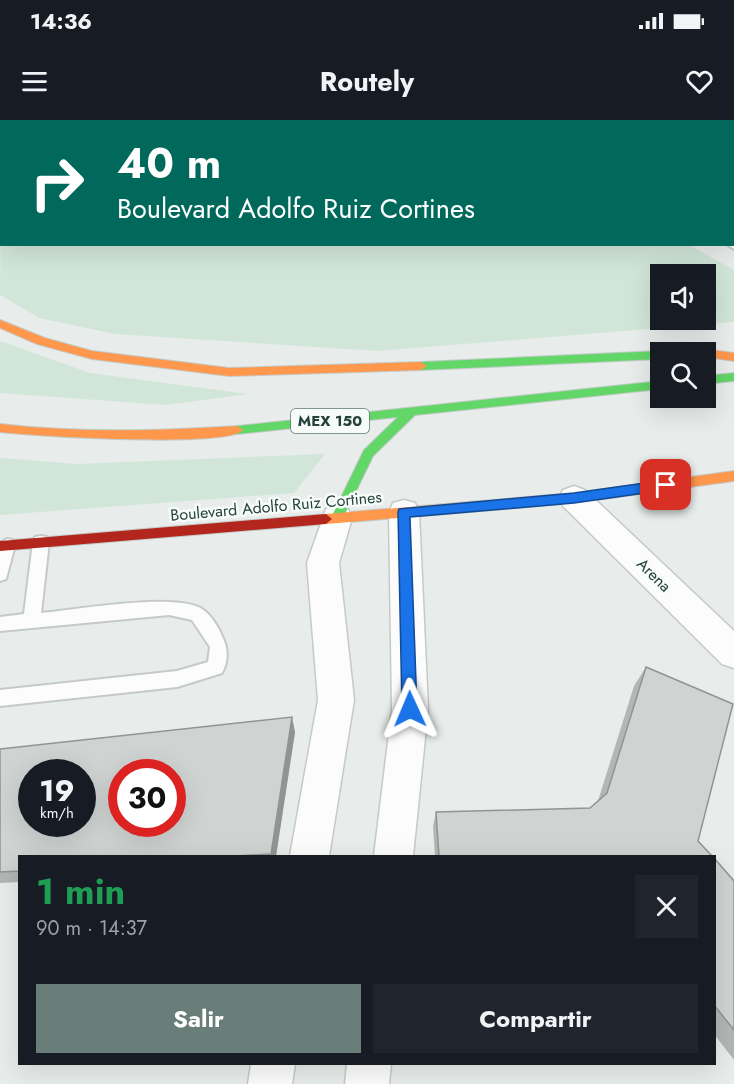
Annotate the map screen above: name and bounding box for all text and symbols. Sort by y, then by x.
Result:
text: 14:36 [30,5,92,37]
text: Routely [320,62,414,101]
icon: menu [18,65,51,98]
icon: heart [683,65,716,98]
text: 40 m [117,133,221,194]
icon: right [18,144,96,222]
text: Boulevard Adolfo Ruiz Cortines [117,189,475,228]
map controls [650,264,716,408]
button: sound [650,264,716,330]
button: search [650,342,716,408]
road number: MEX 150 [291,409,369,433]
pin [640,459,691,510]
icon: arrive [649,468,682,501]
street label: Boulevard Adolfo Ruiz Cortines [169,485,383,527]
street label: Arena [632,553,676,597]
position arrow [378,677,442,741]
speed limit sign: 30 [108,759,186,837]
text: 19 [39,769,75,812]
text: km/h [40,802,74,824]
text: 1 min [36,865,125,917]
button: close [635,875,698,938]
text: 90 m · 14:37 [36,914,147,943]
button: Salir [36,984,361,1053]
button: Compartir [373,984,698,1053]

